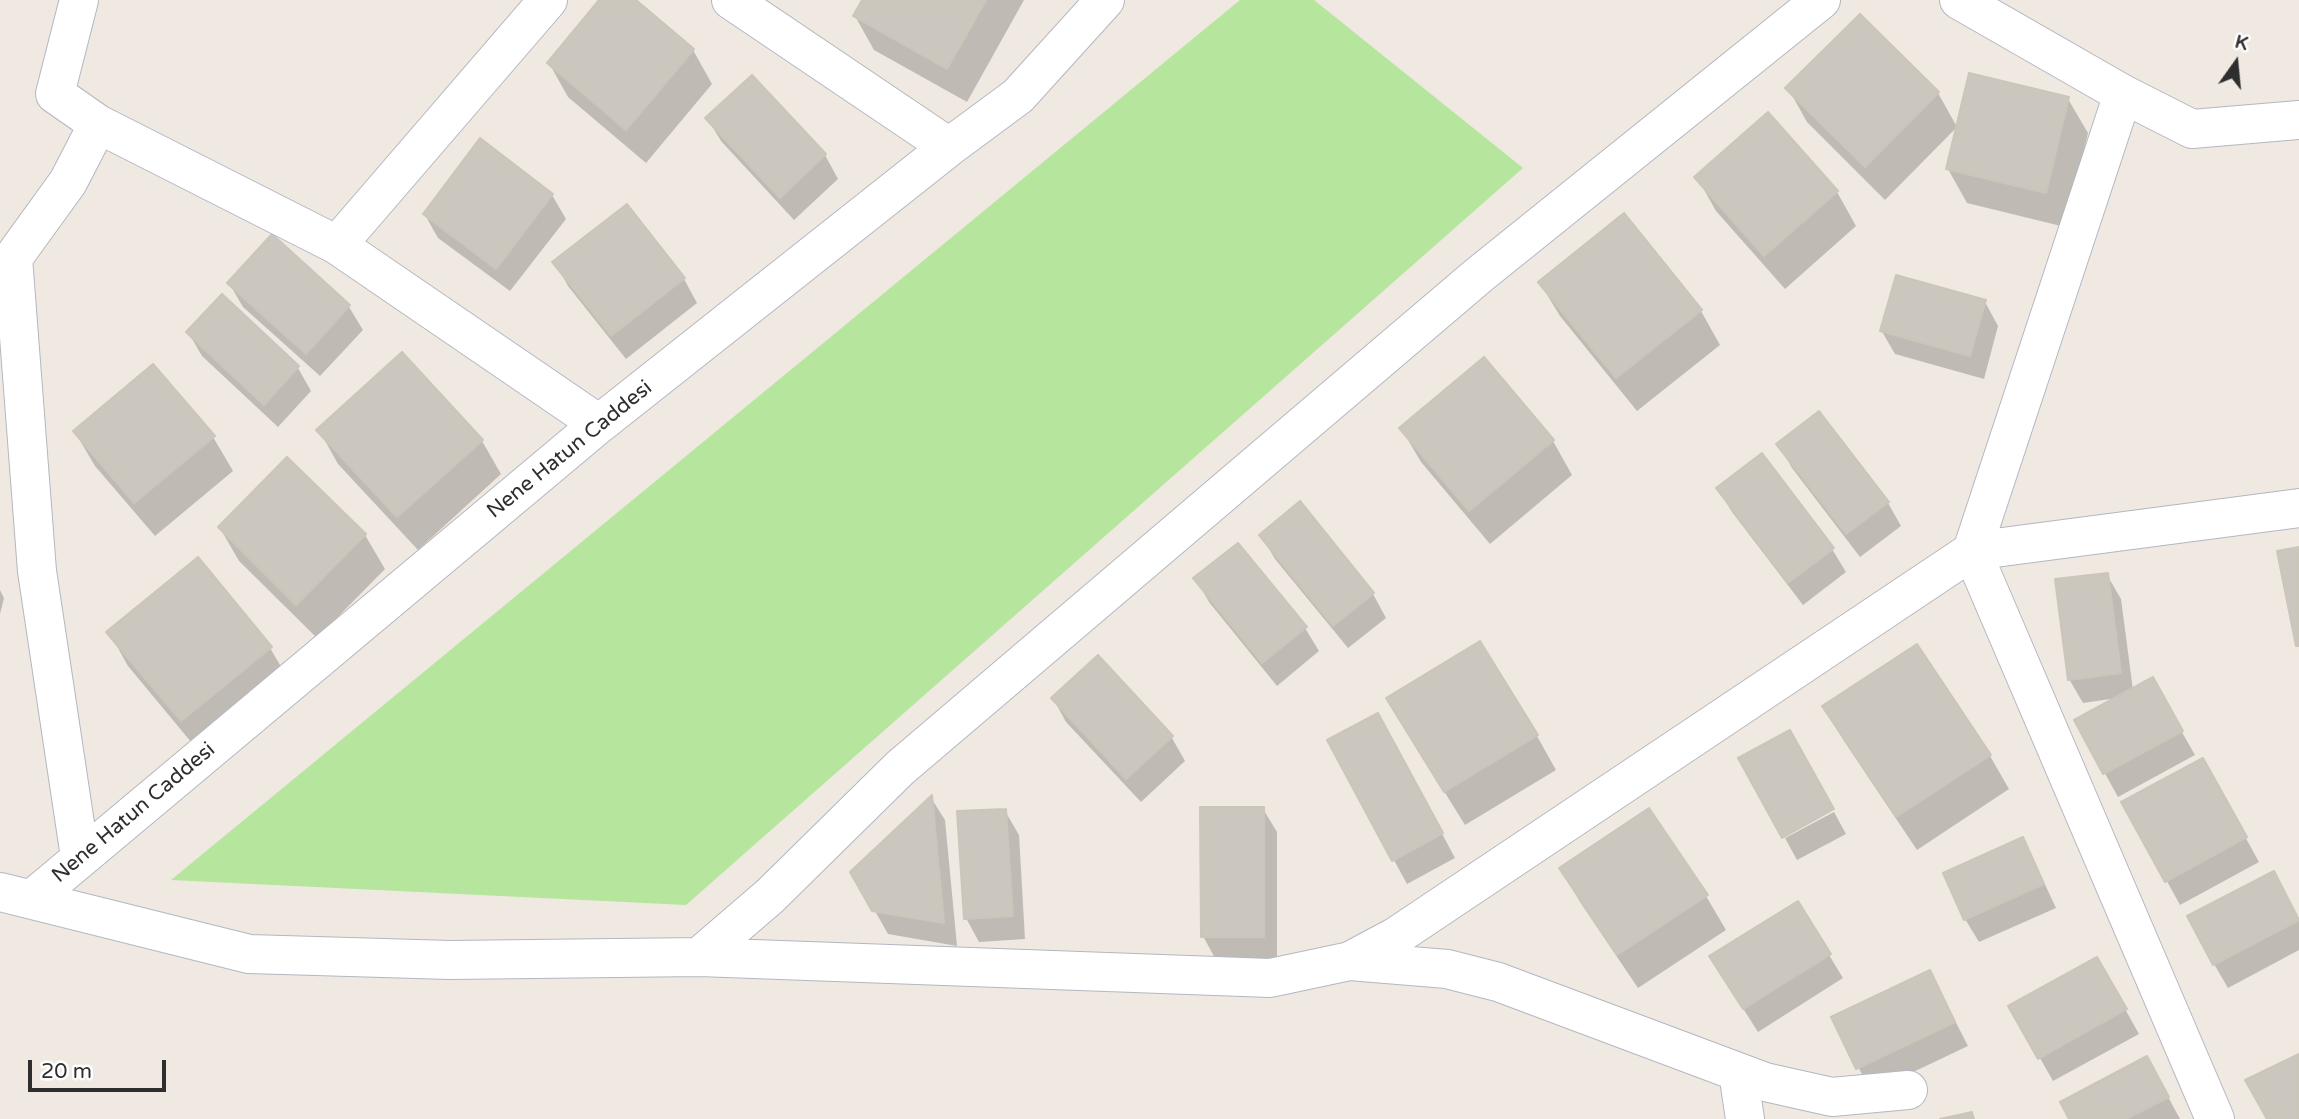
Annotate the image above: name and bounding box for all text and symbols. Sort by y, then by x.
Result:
north arrow [2201,28,2271,98]
text: K [2232,30,2250,55]
street label: Nene Hatun Caddesi [482,376,658,524]
street label: Nene Hatun Caddesi [47,737,221,889]
scale bar [32,1046,170,1090]
text: 20 m [41,1059,92,1084]

